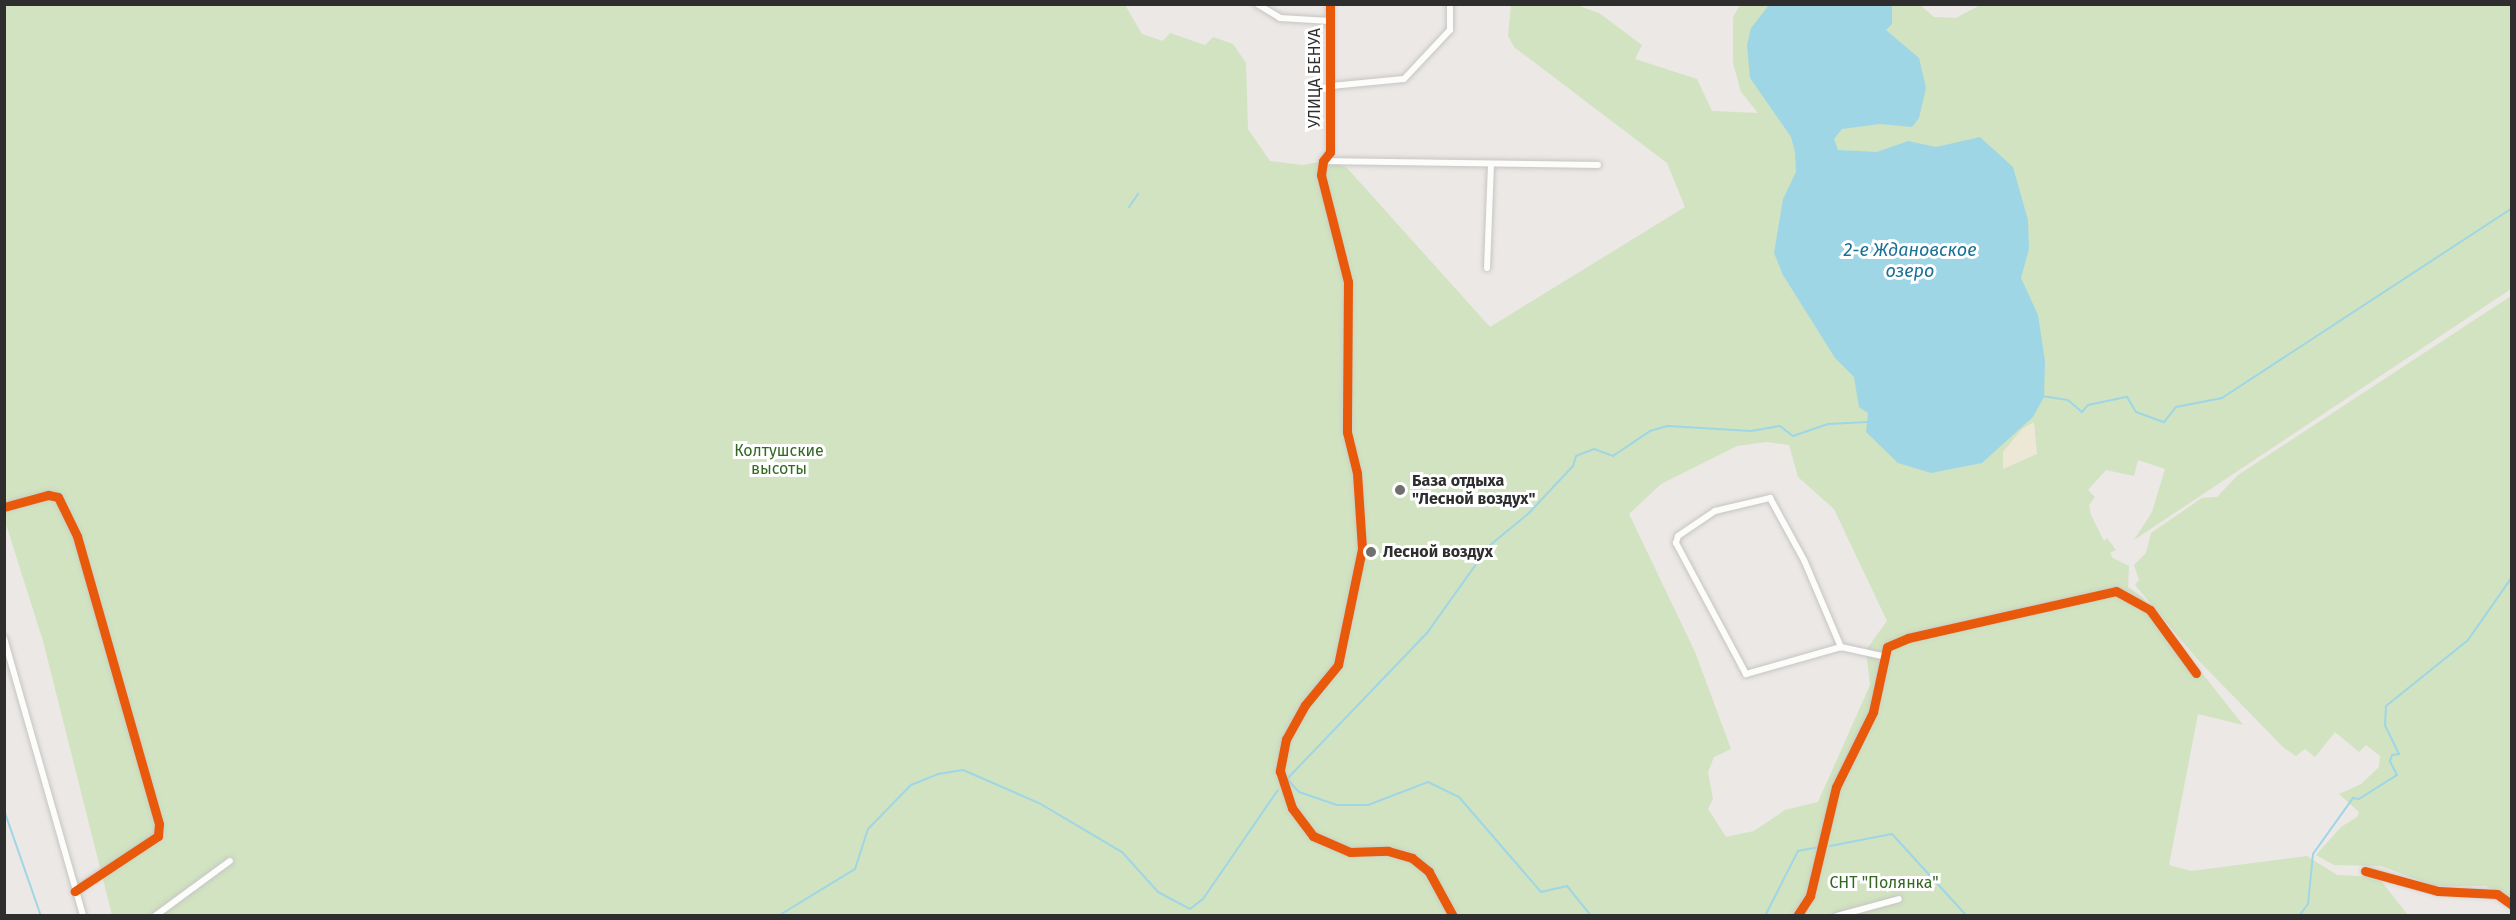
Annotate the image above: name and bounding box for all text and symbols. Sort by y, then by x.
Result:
street label: УЛИЦА БЕНУА [1305,28,1325,128]
water label: 2-е Ждановское озеро [1843,240,1977,282]
park label: Колтушские высоты [734,441,824,479]
place label: База отдыха "Лесной воздух" [1412,471,1535,509]
marker: База отдыха "Лесной воздух" [1393,483,1407,497]
place label: Лесной воздух [1383,542,1493,562]
marker: Лесной воздух [1364,545,1378,559]
park label: СНТ "Полянка" [1829,873,1939,893]

